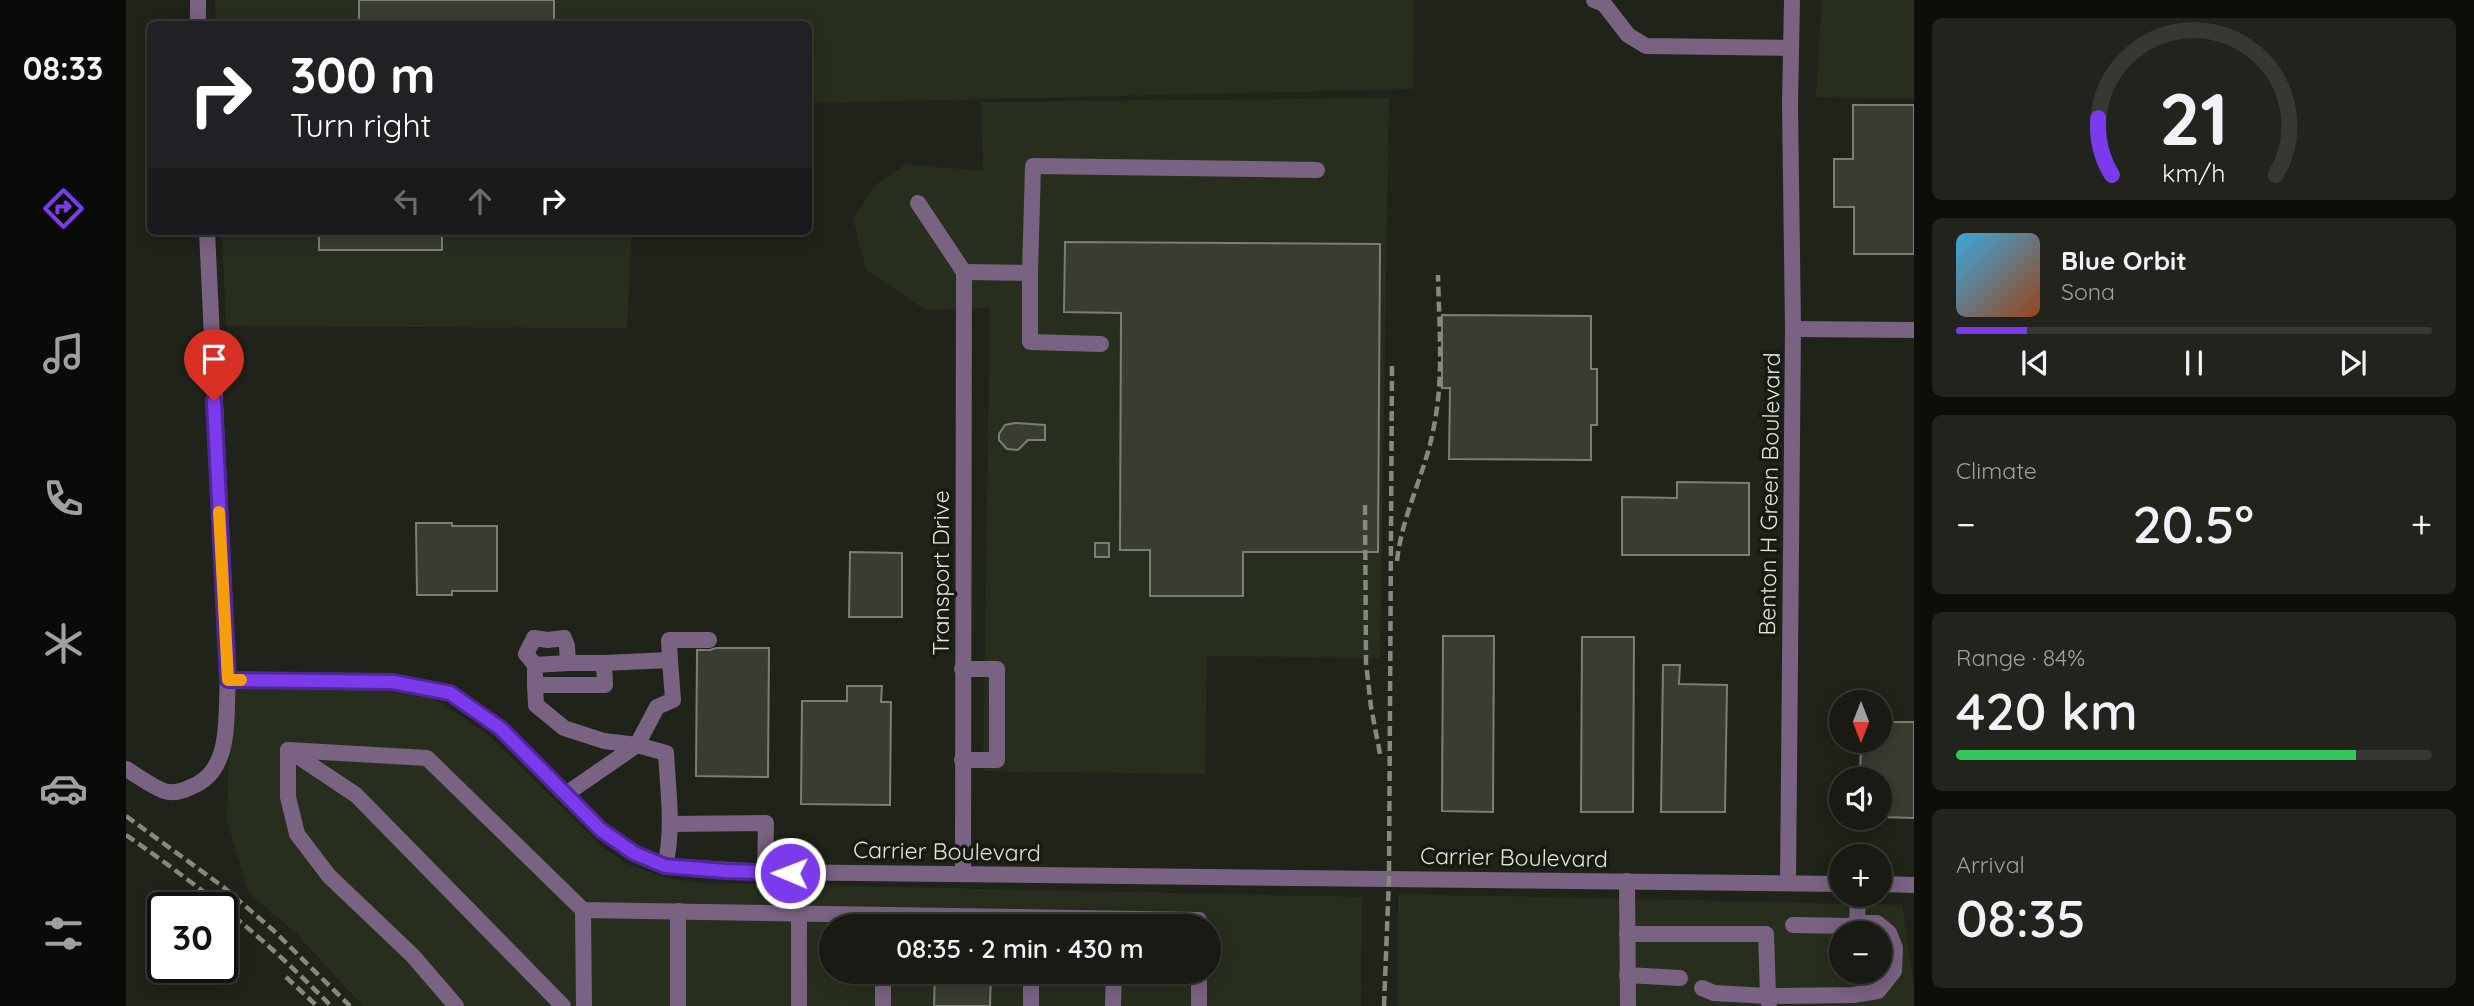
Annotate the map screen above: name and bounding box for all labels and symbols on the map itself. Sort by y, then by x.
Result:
pin [184,329,244,401]
street label: Benton H Green Boulevard [1752,352,1786,636]
street label: Transport Drive [926,490,955,656]
north arrow [1829,690,1892,752]
street label: Carrier Boulevard [853,835,1041,867]
position arrow [753,836,827,910]
street label: Carrier Boulevard [1420,841,1608,873]
speed limit sign: 30 [147,892,238,983]

